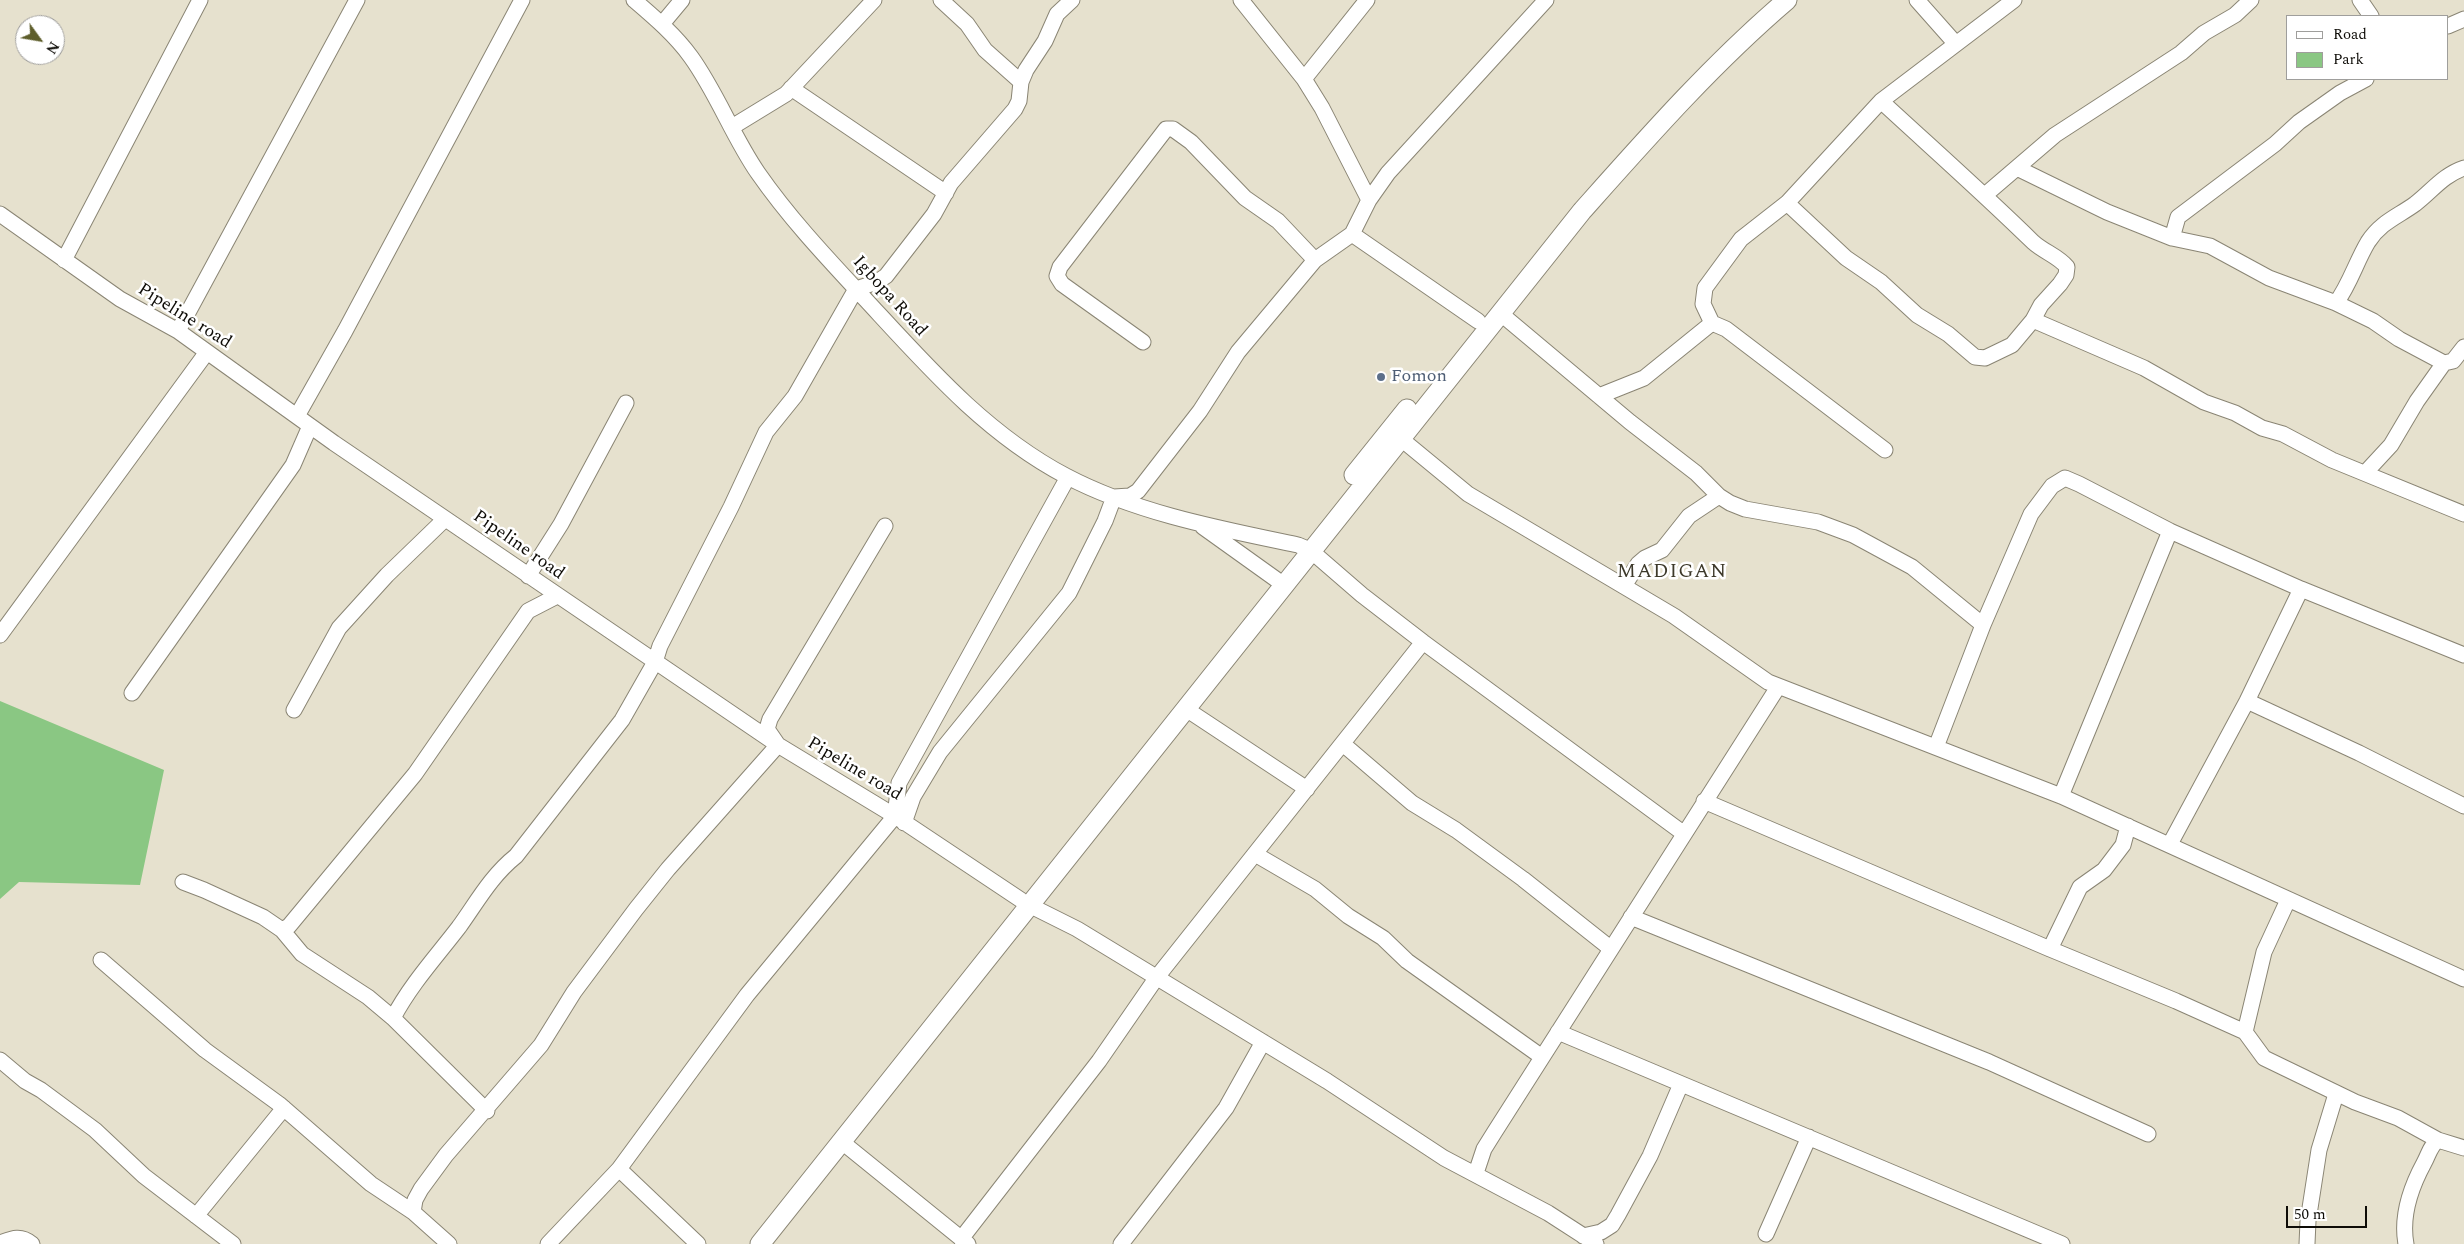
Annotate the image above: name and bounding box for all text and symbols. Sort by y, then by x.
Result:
north arrow [15,15,65,65]
legend [2286,15,2449,80]
text: Road [2333,23,2367,46]
text: N [40,37,64,58]
text: Park [2333,48,2364,71]
street label: Igbopa Road [847,252,931,342]
street label: Pipeline road [133,280,235,354]
place label: Fomon [1391,366,1447,388]
marker: Fomon [1375,371,1387,383]
street label: Pipeline road [468,507,568,585]
district label: MADIGAN [1616,561,1728,585]
street label: Pipeline road [803,733,905,807]
scale bar [2289,1196,2370,1228]
text: 50 m [2294,1203,2326,1226]

